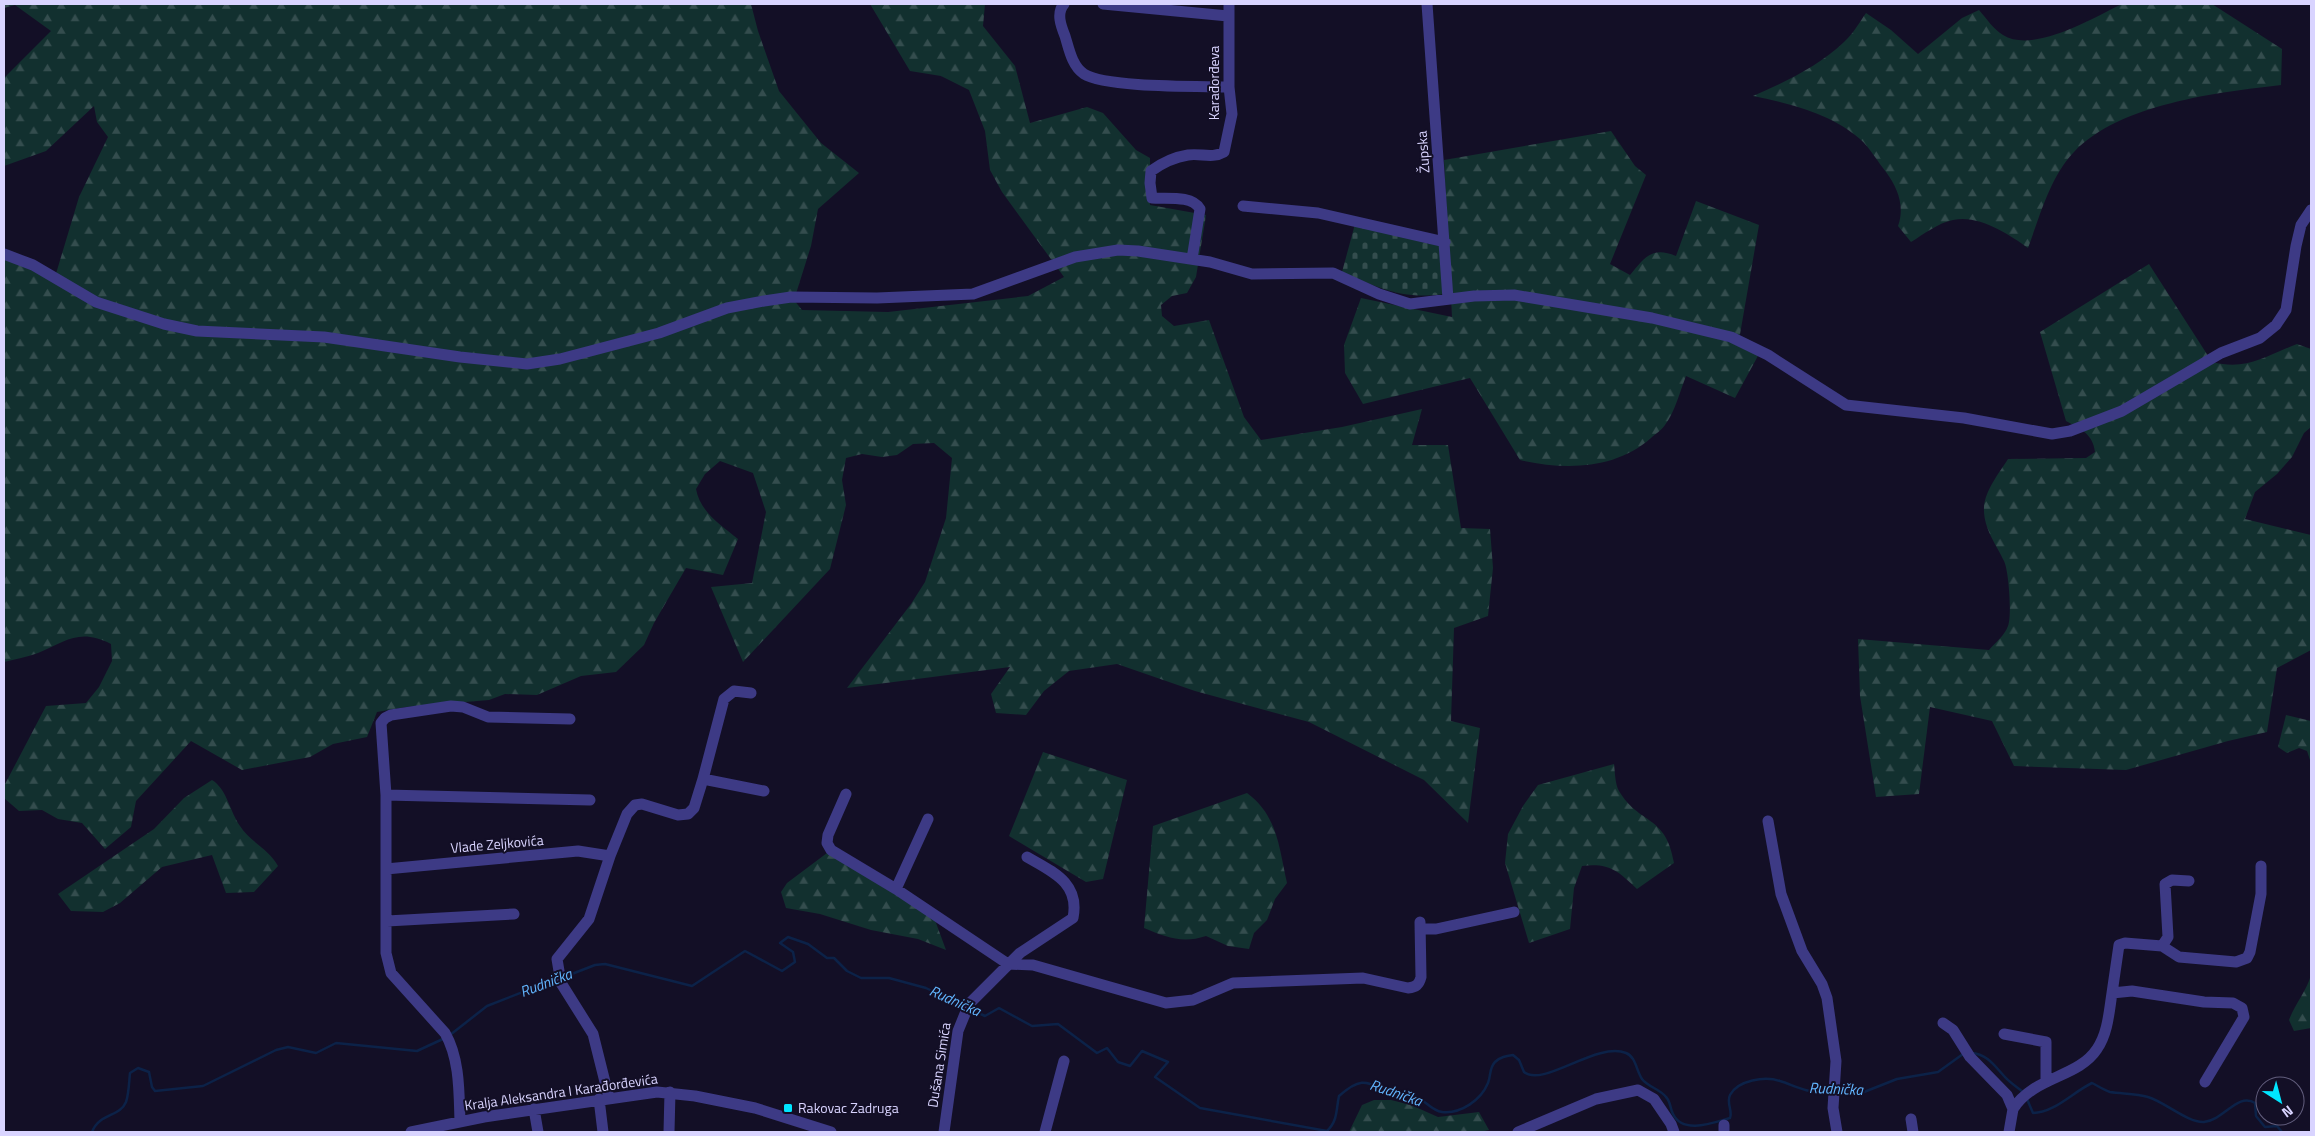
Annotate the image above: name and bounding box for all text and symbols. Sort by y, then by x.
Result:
street label: Karađorđeva [1203,46,1224,120]
street label: Župska [1411,130,1434,174]
street label: Vlade Zeljkovića [450,829,544,858]
water label: Rudnička [516,962,577,1003]
water label: Rudnička [926,979,986,1023]
street label: Dušana Simića [921,1021,956,1109]
street label: Kralja Aleksandra I Karađorđevića [463,1068,659,1115]
water label: Rudnička [1367,1073,1427,1113]
water label: Rudnička [1809,1076,1865,1101]
north arrow [2255,1076,2305,1126]
place label: Rakovac Zadruga [798,1097,899,1118]
text: N [2278,1101,2298,1123]
marker: Rakovac Zadruga [782,1102,794,1114]

